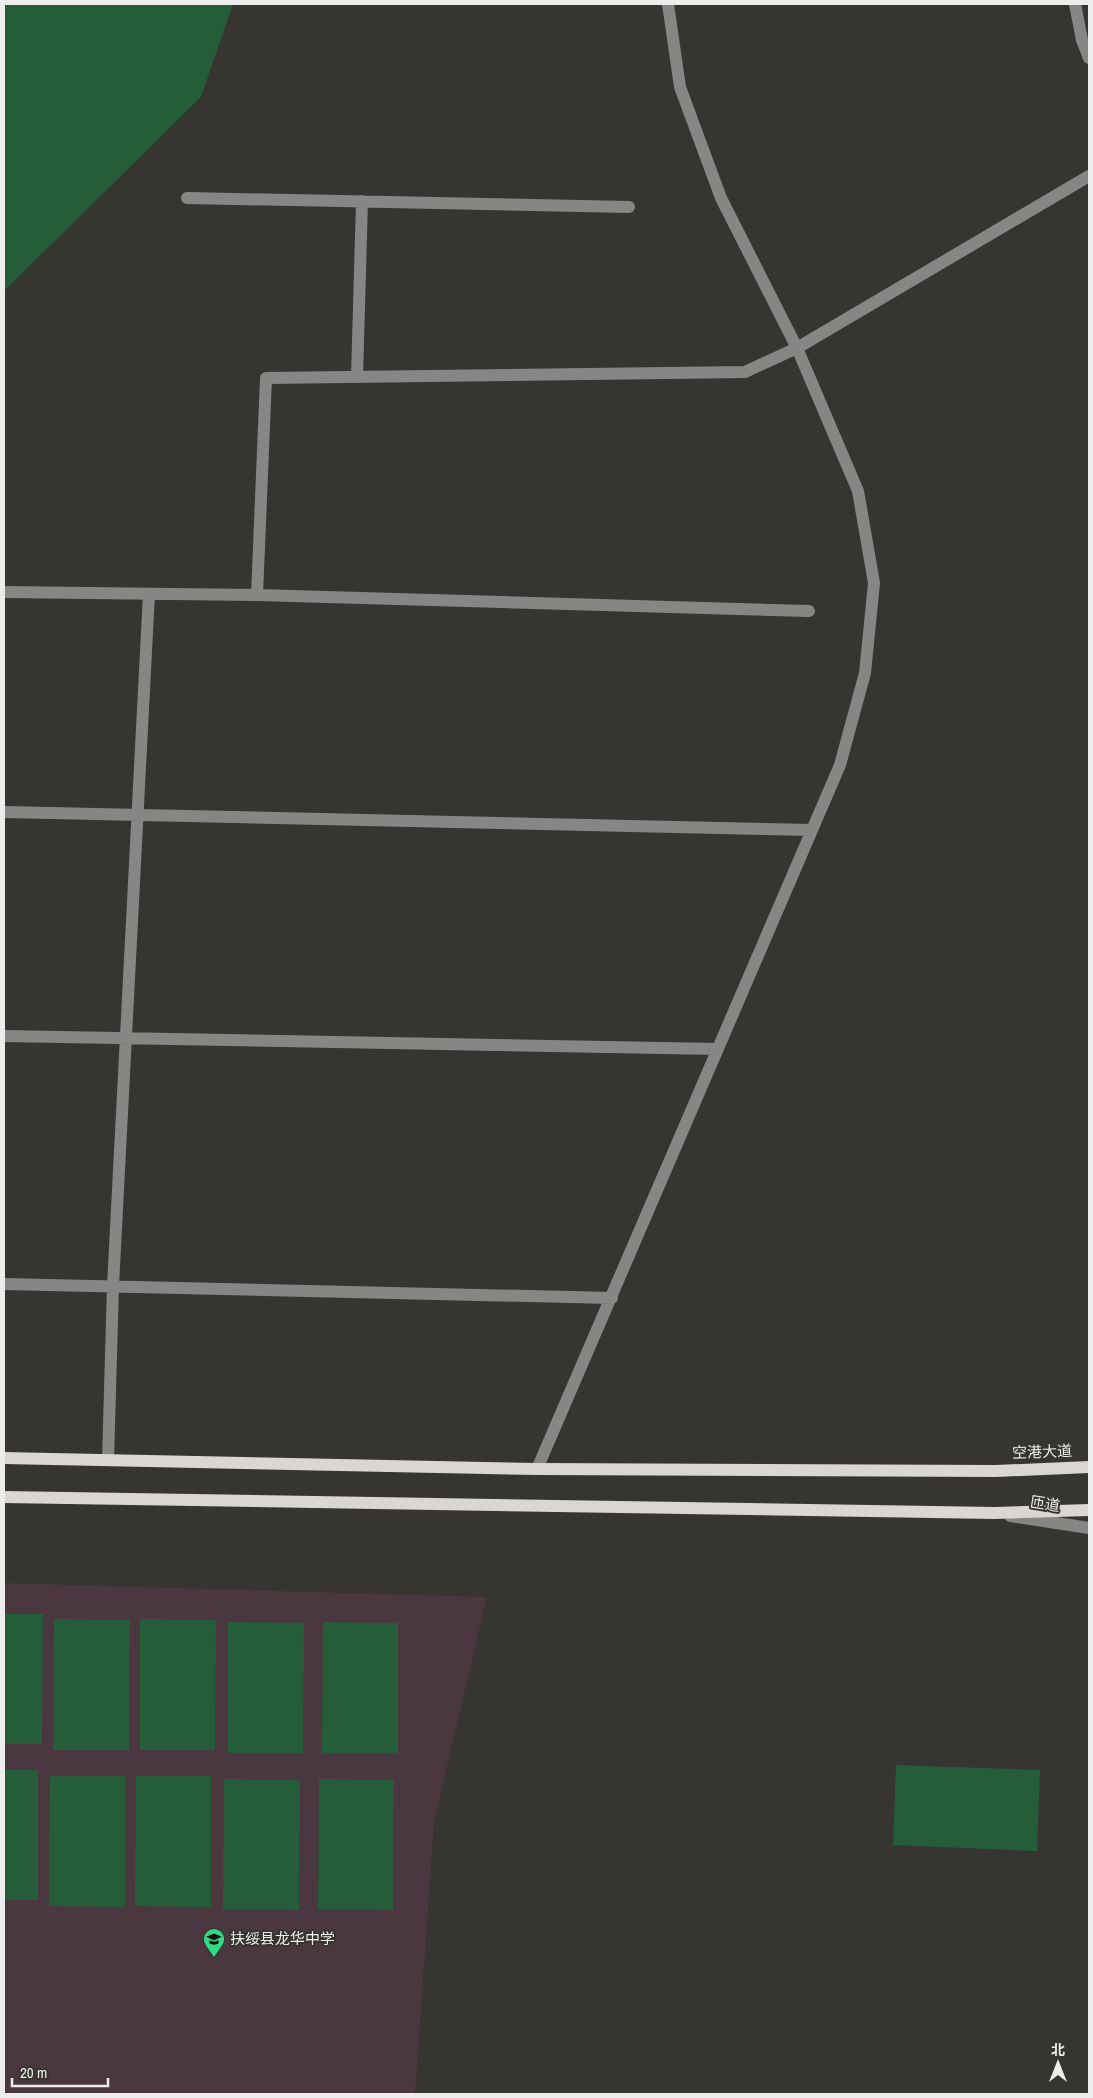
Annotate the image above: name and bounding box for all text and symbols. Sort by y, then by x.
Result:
street label: 空港大道 [1012,1440,1072,1463]
street label: 匝道 [1029,1491,1062,1516]
school or university icon: 扶绥县龙华中学 [202,1927,226,1958]
place label: 扶绥县龙华中学 [230,1928,335,1949]
north arrow [1033,2038,1083,2088]
text: 北 [1051,2041,1065,2059]
scale bar [12,2056,109,2088]
text: 20 m [20,2062,47,2083]

